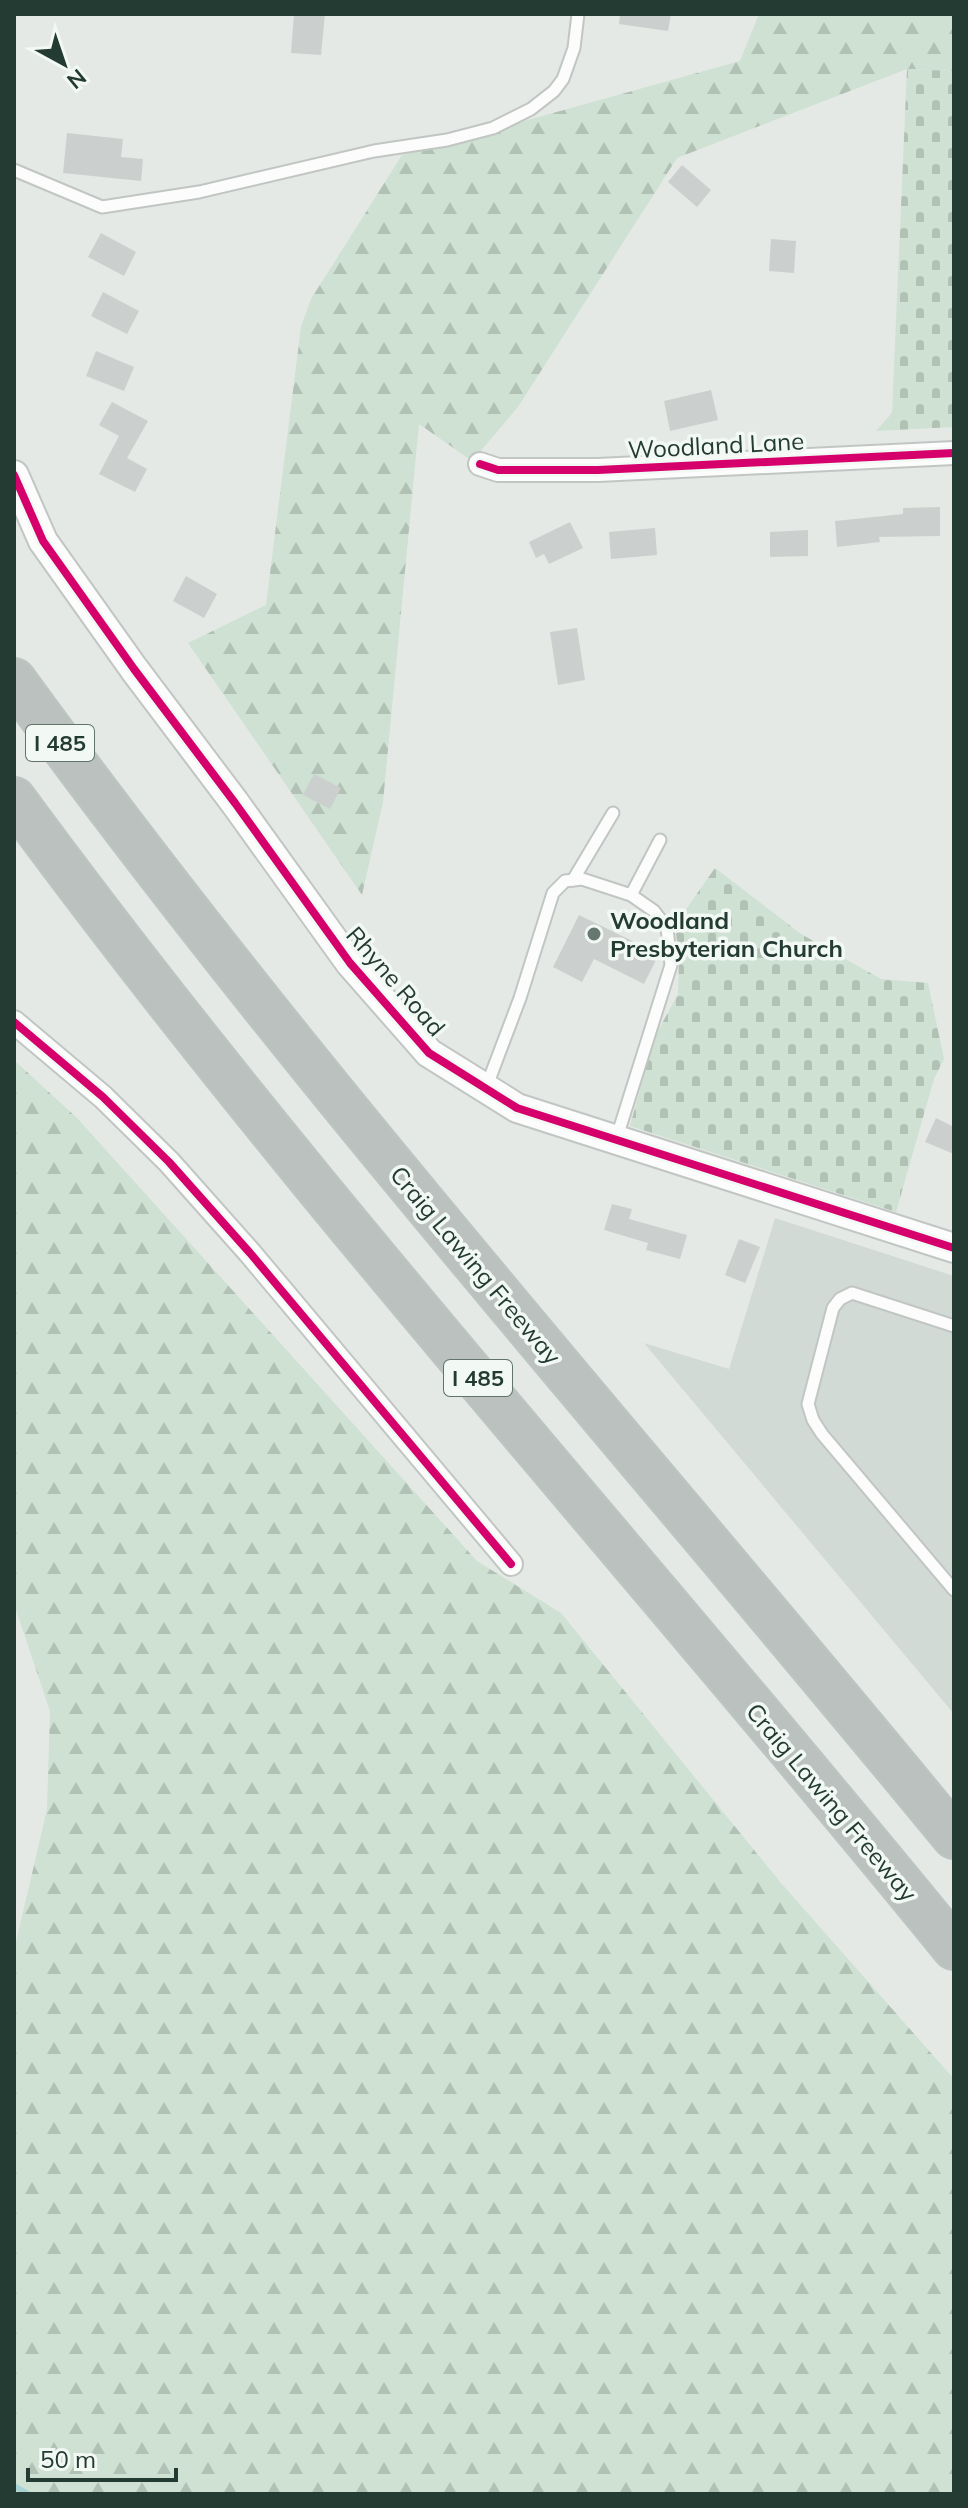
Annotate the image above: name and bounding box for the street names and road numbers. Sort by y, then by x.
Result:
street label: Woodland Lane [627,425,805,465]
road number: I 485 [26,725,94,761]
street label: Rhyne Road [340,920,452,1042]
street label: Craig Lawing Freeway [384,1160,568,1371]
road number: I 485 [444,1360,512,1396]
street label: Craig Lawing Freeway [740,1697,924,1908]

